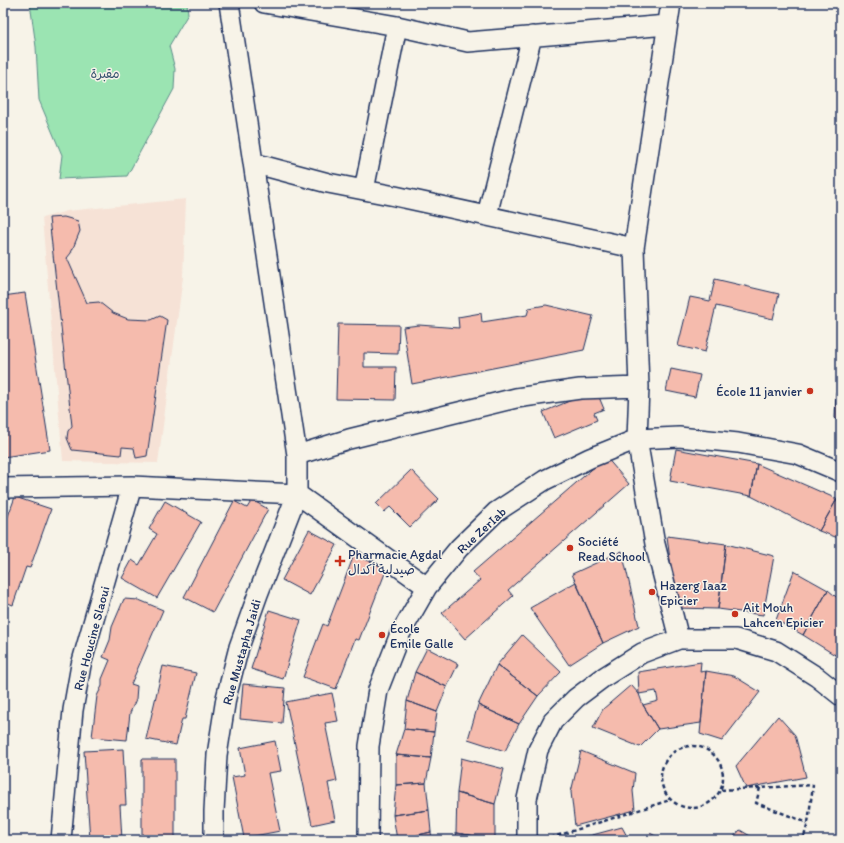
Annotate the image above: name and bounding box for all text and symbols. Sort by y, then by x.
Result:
park label: مقبرة [90,66,120,82]
place label: École 11 janvier [716,384,803,399]
marker: École 11 janvier [805,386,815,396]
street label: Rue ZerIab [454,504,509,557]
place label: Société Read School [578,534,646,564]
marker: Société Read School [565,543,575,553]
place label: Pharmacie Agdal صيدلية أكدال [348,547,442,578]
marker: Pharmacie Agdal صيدلية أكدال [335,556,345,566]
place label: Hazerg Iaaz Epicier [660,578,727,608]
street label: Rue Houcine Slaoui [70,584,113,692]
marker: Hazerg Iaaz Epicier [647,587,657,597]
street label: Rue Mustapha Jaidi [219,598,264,707]
place label: Ait Mouh Lahcen Epicier [743,600,824,630]
marker: Ait Mouh Lahcen Epicier [730,609,740,619]
place label: École Emile Galle [390,621,454,651]
marker: École Emile Galle [377,630,387,640]

